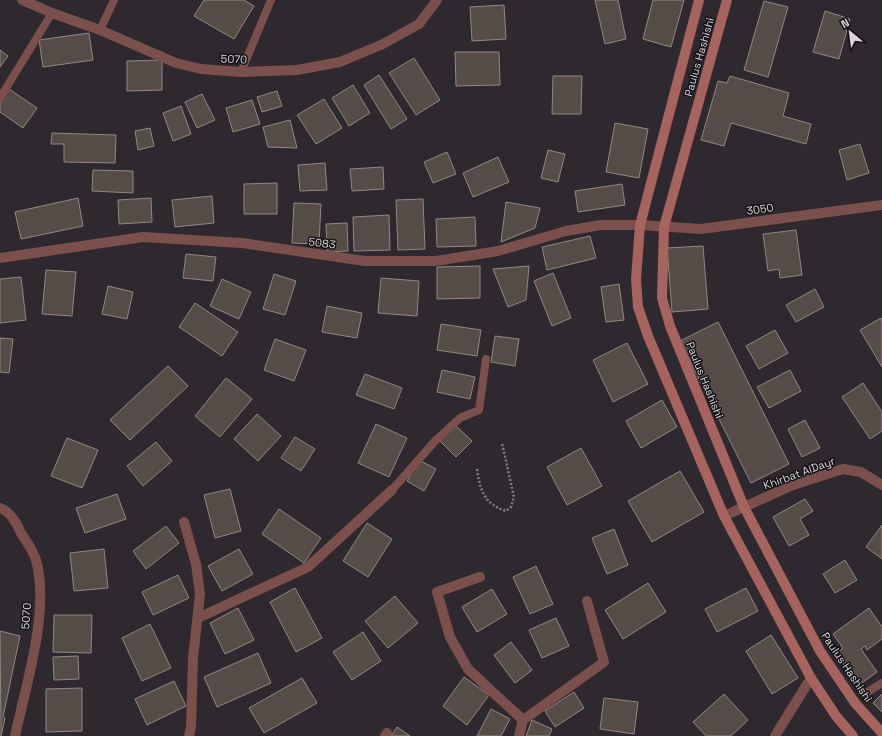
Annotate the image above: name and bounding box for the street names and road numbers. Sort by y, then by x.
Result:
street label: Paulus Hashishi [681,16,717,98]
street label: 5070 [220,52,248,66]
street label: 3050 [745,200,775,218]
street label: 5083 [308,234,337,252]
street label: Paulus Hashishi [683,340,727,421]
street label: Khirbat AlDayr [761,454,837,492]
street label: 5070 [18,602,34,630]
street label: Paulus Hashishi [818,629,876,705]

